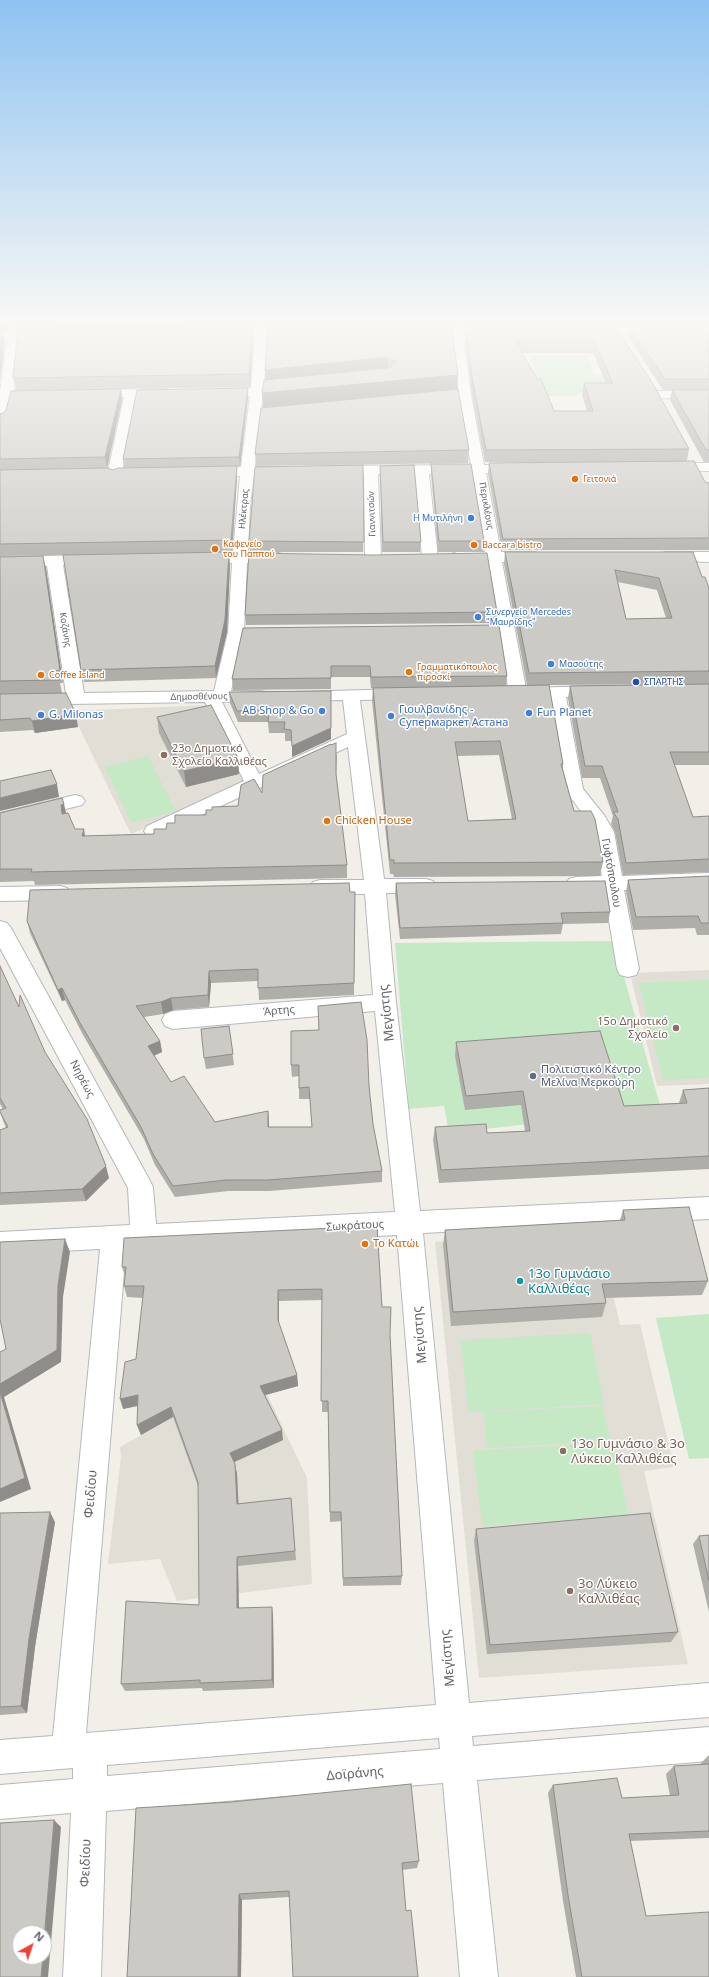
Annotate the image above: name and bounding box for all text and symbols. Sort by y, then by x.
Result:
marker: Γειτονιά [570,474,580,484]
place label: Γειτονιά [583,474,616,484]
street label: Περικλέους [477,481,495,531]
street label: Ηλέκτρας [237,489,251,529]
street label: Γιαννιτσών [366,491,378,537]
place label: Η Μυτιλήνη [413,513,463,523]
marker: Η Μυτιλήνη [466,513,476,523]
place label: Καφενείο του Παππού [223,539,275,560]
marker: Baccara bistro [469,540,479,550]
place label: Baccara bistro [482,540,542,550]
marker: Καφενείο του Παππού [210,544,220,554]
place label: Συνεργείο Mercedes "Μαυρίδης" [486,607,571,628]
street label: Κοζάνης [57,612,73,648]
marker: Συνεργείο Mercedes "Μαυρίδης" [473,612,483,622]
marker: Μασούτης [546,659,556,669]
place label: Μασούτης [559,659,603,669]
place label: Γραμματικόπουλος πιροσκί [417,662,497,683]
marker: Γραμματικόπουλος πιροσκί [404,667,414,677]
marker: Coffee Island [36,670,46,680]
place label: Coffee Island [49,670,105,680]
marker: ΣΠΑΡΤΗΣ [631,677,641,687]
place label: ΣΠΑΡΤΗΣ [644,677,684,687]
street label: Δημοσθένους [170,691,228,703]
place label: Γιουλβανίδης - Супермаркет Астана [399,703,508,729]
place label: AB Shop & Go [242,704,314,718]
marker: AB Shop & Go [317,706,327,716]
place label: Fun Planet [537,706,592,720]
place label: G. Milonas [49,708,103,722]
marker: Fun Planet [524,708,534,718]
marker: G. Milonas [36,710,46,720]
marker: Γιουλβανίδης - Супермаркет Астана [386,711,396,721]
place label: 23ο Δημοτικό Σχολείο Καλλιθέας [172,742,267,768]
marker: 23ο Δημοτικό Σχολείο Καλλιθέας [159,750,169,760]
place label: Chicken House [335,814,412,828]
marker: Chicken House [322,816,332,826]
street label: Γυφτόπουλου [598,837,624,909]
street label: Μεγίστης [376,984,398,1042]
street label: Άρτης [263,1003,295,1019]
place label: 15ο Δημοτικό Σχολείο [597,1015,668,1041]
marker: 15ο Δημοτικό Σχολείο [671,1023,681,1033]
street label: Νηρέως [67,1058,97,1100]
place label: Πολιτιστικό Κέντρο Μελίνα Μερκούρη [541,1063,641,1089]
marker: Πολιτιστικό Κέντρο Μελίνα Μερκούρη [528,1071,538,1081]
street label: Σωκράτους [326,1218,384,1234]
place label: Το Κατώι [373,1237,419,1251]
marker: Το Κατώι [360,1239,370,1249]
place label: 13ο Γυμνάσιο Καλλιθέας [528,1266,610,1297]
marker: 13ο Γυμνάσιο Καλλιθέας [515,1276,525,1286]
street label: Μεγίστης [410,1306,430,1364]
place label: 13ο Γυμνάσιο & 3ο Λύκειο Καλλιθέας [571,1436,685,1467]
marker: 13ο Γυμνάσιο & 3ο Λύκειο Καλλιθέας [558,1446,568,1456]
street label: Φειδίου [81,1469,101,1519]
place label: 3ο Λύκειο Καλλιθέας [578,1576,640,1607]
marker: 3ο Λύκειο Καλλιθέας [565,1586,575,1596]
street label: Μεγίστης [438,1629,458,1687]
street label: Δοϊράνης [326,1764,384,1784]
street label: Φειδίου [77,1839,95,1887]
north arrow [12,1925,52,1965]
text: N [31,1928,48,1945]

